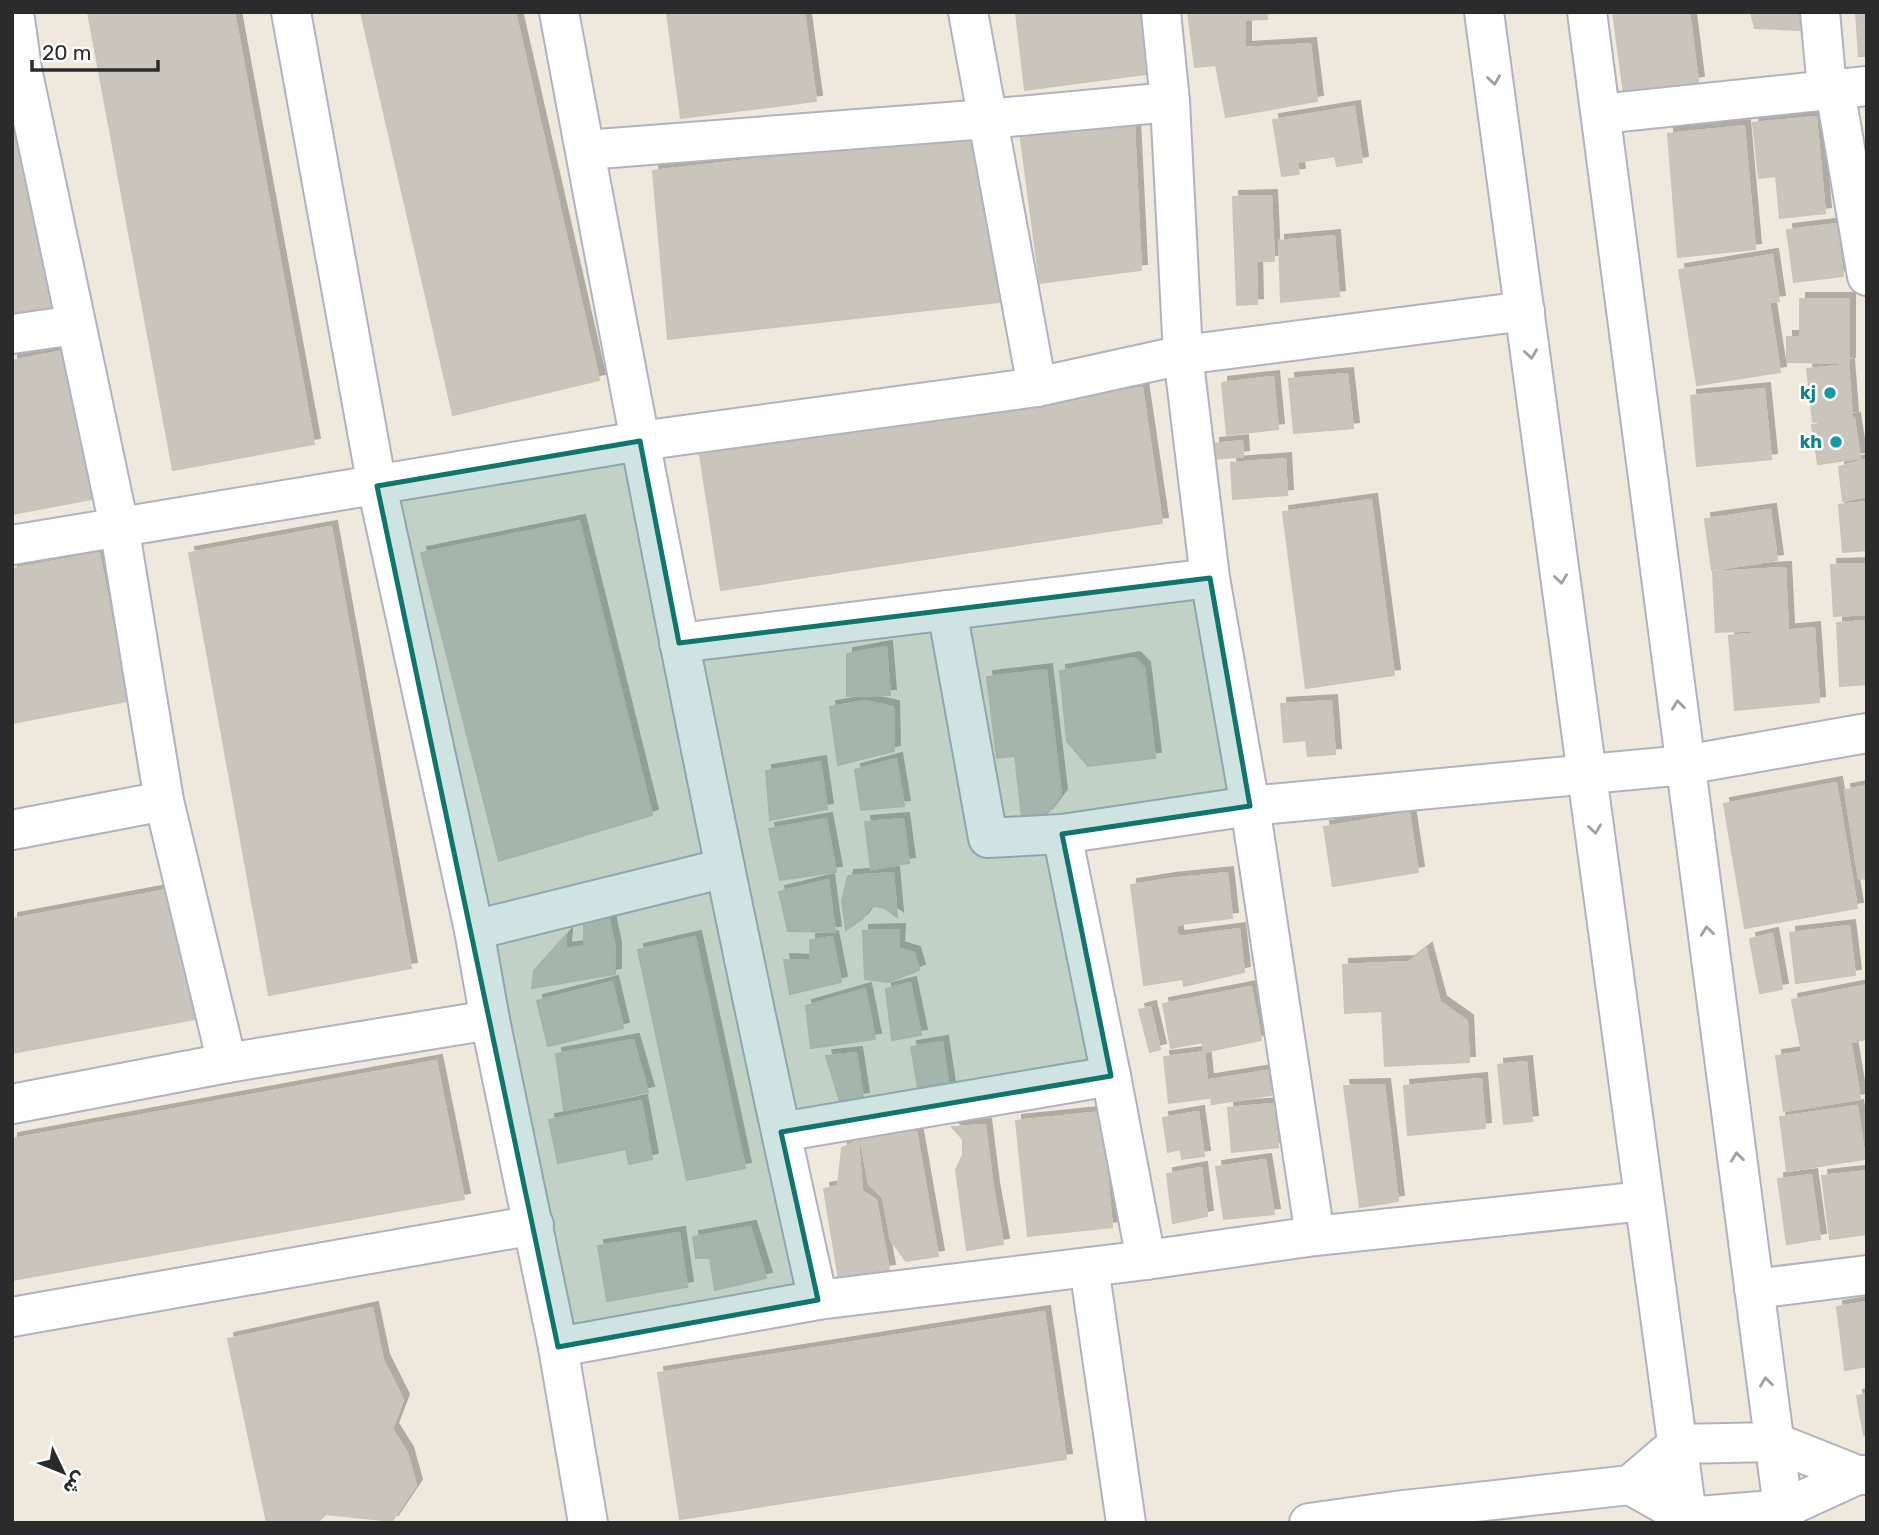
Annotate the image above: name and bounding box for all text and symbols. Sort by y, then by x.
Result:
scale bar [32,28,158,72]
text: 20 m [42,40,91,65]
one-way arrow [1486,74,1501,86]
one-way arrow [1523,348,1538,360]
place label: kj [1800,382,1816,404]
marker: kj [1822,385,1838,401]
place label: kh [1800,431,1822,453]
marker: kh [1828,434,1844,450]
one-way arrow [1553,573,1568,585]
one-way arrow [1670,700,1685,711]
one-way arrow [1587,823,1602,835]
one-way arrow [1700,925,1715,937]
one-way arrow [1729,1151,1744,1162]
one-way arrow [1759,1376,1774,1388]
north arrow [28,1437,98,1507]
text: ش [58,1467,92,1500]

